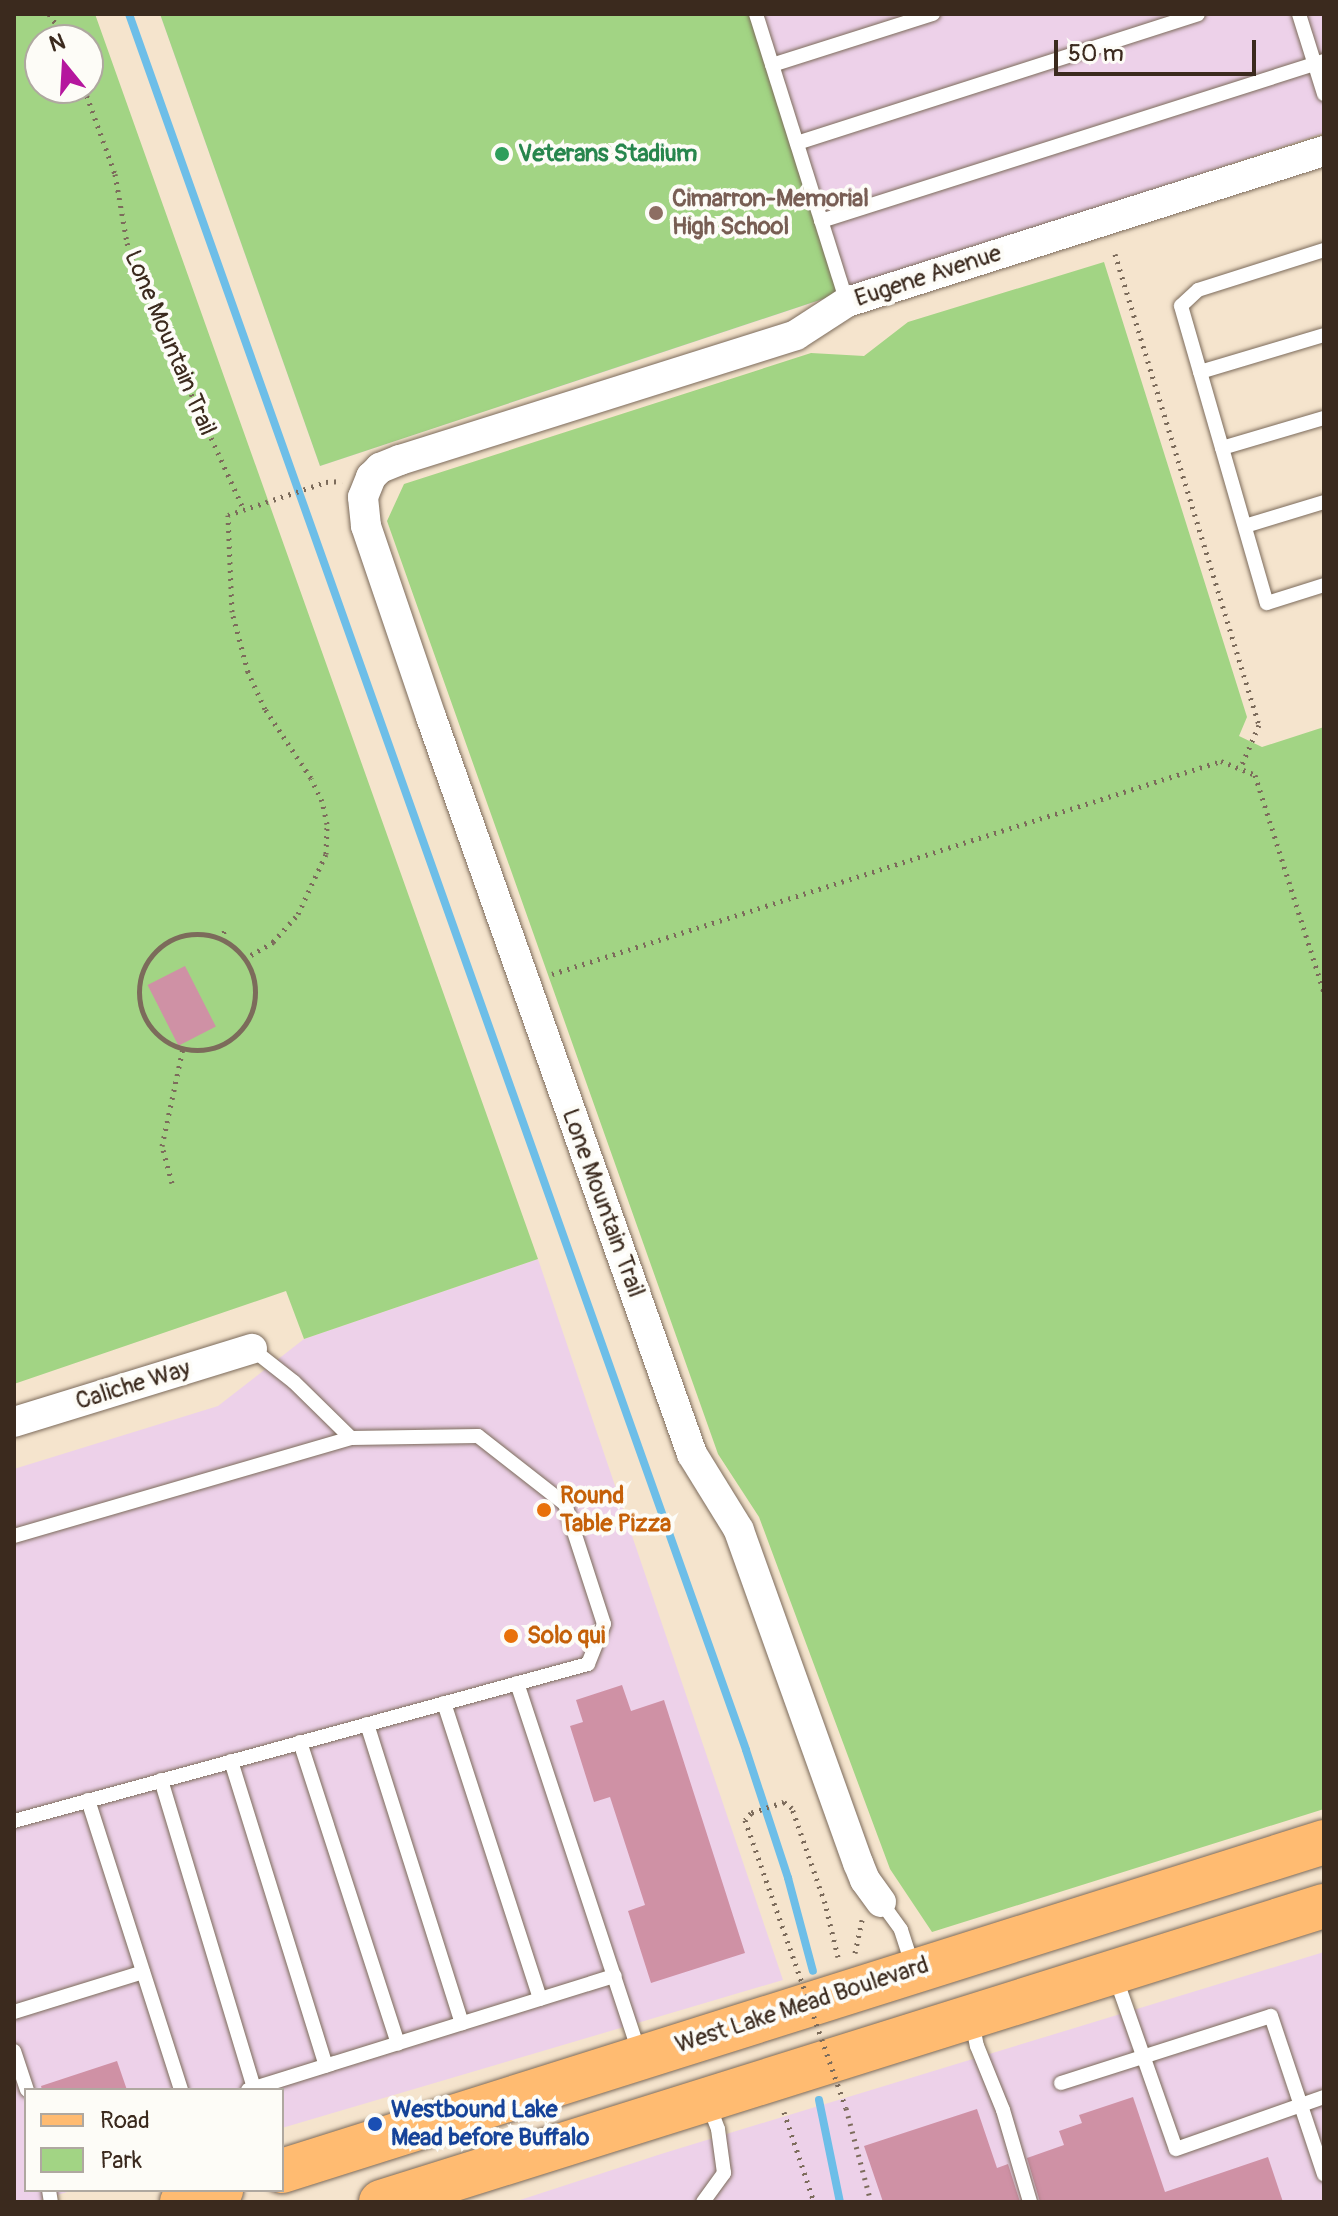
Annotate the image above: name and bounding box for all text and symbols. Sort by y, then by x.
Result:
north arrow [24,24,104,104]
scale bar [1058,24,1260,74]
text: N [46,27,69,59]
text: 50 m [1068,39,1124,68]
place label: Veterans Stadium [518,140,697,168]
marker: Veterans Stadium [493,145,511,163]
place label: Cimarron-Memorial High School [672,185,869,241]
marker: Cimarron-Memorial High School [647,204,665,222]
street label: Eugene Avenue [851,239,1005,313]
street label: Lone Mountain Trail [118,246,222,440]
street label: Lone Mountain Trail [556,1105,650,1301]
street label: Caliche Way [72,1354,194,1416]
place label: Round Table Pizza [560,1482,671,1538]
marker: Round Table Pizza [535,1501,553,1519]
place label: Solo qui [527,1622,605,1650]
marker: Solo qui [502,1627,520,1645]
street label: West Lake Mead Boulevard [672,1950,932,2060]
legend [24,2088,284,2192]
place label: Westbound Lake Mead before Buffalo [391,2096,589,2152]
text: Road [100,2106,150,2135]
marker: Westbound Lake Mead before Buffalo [366,2115,384,2133]
text: Park [100,2146,142,2175]

